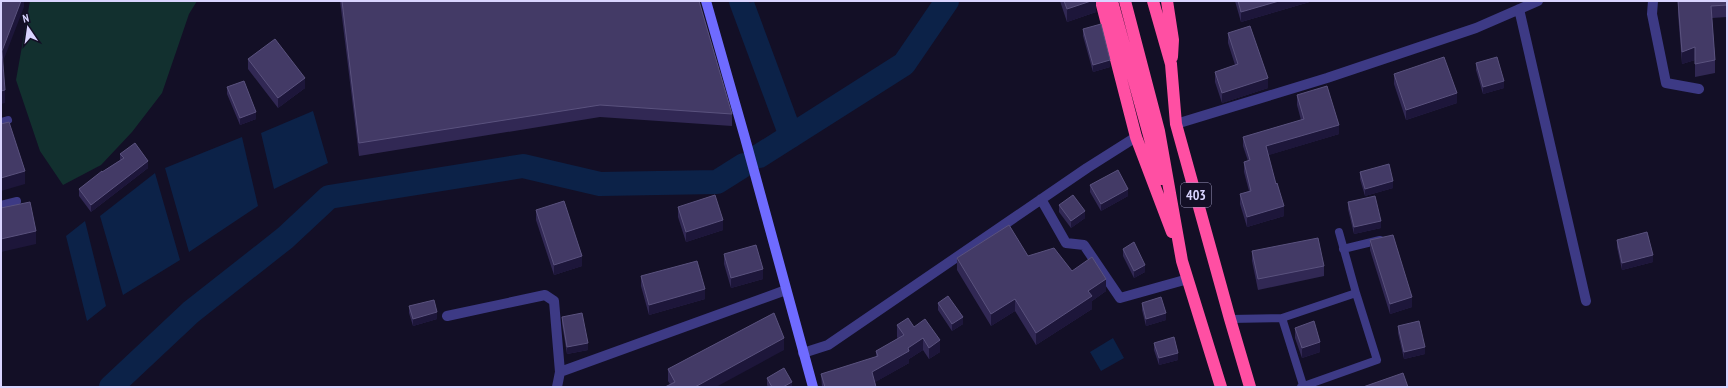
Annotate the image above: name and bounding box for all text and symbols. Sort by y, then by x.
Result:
north arrow [8,8,48,48]
text: N [21,11,30,26]
road number: 403 [1181,183,1211,207]

